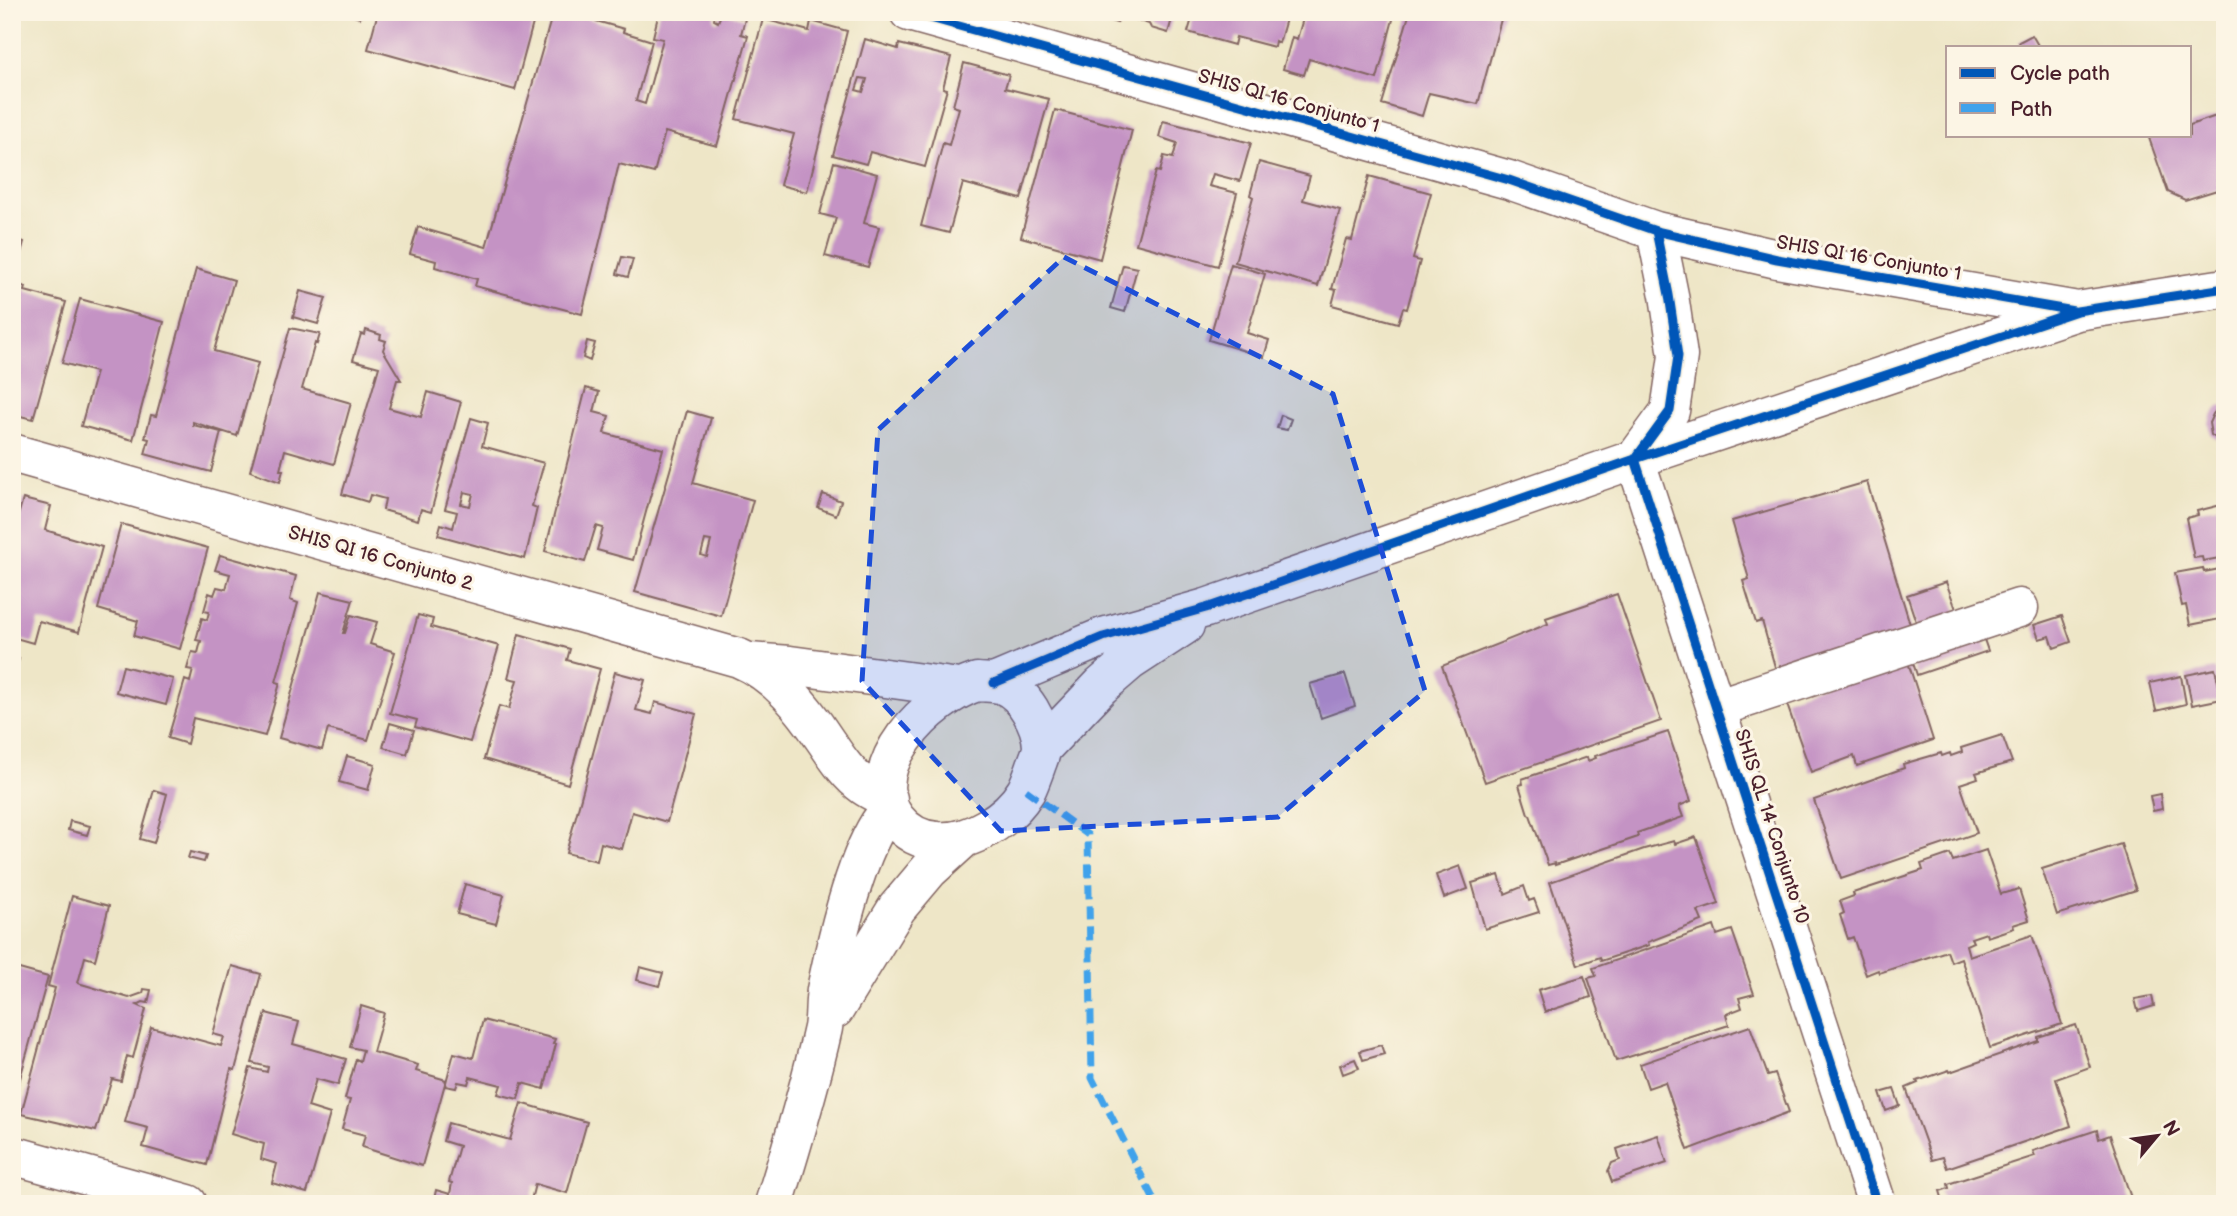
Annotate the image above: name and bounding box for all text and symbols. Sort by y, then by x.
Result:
legend [1946,46,2192,136]
text: Cycle path [2010,61,2110,86]
street label: SHIS QI 16 Conjunto 1 [1195,65,1382,138]
text: Path [2010,97,2052,122]
street label: SHIS QI 16 Conjunto 1 [1775,231,1963,286]
street label: SHIS QI 16 Conjunto 2 [286,521,476,596]
street label: SHIS QL 14 Conjunto 10 [1729,726,1814,927]
north arrow [2122,1100,2192,1170]
text: N [2157,1117,2184,1140]

